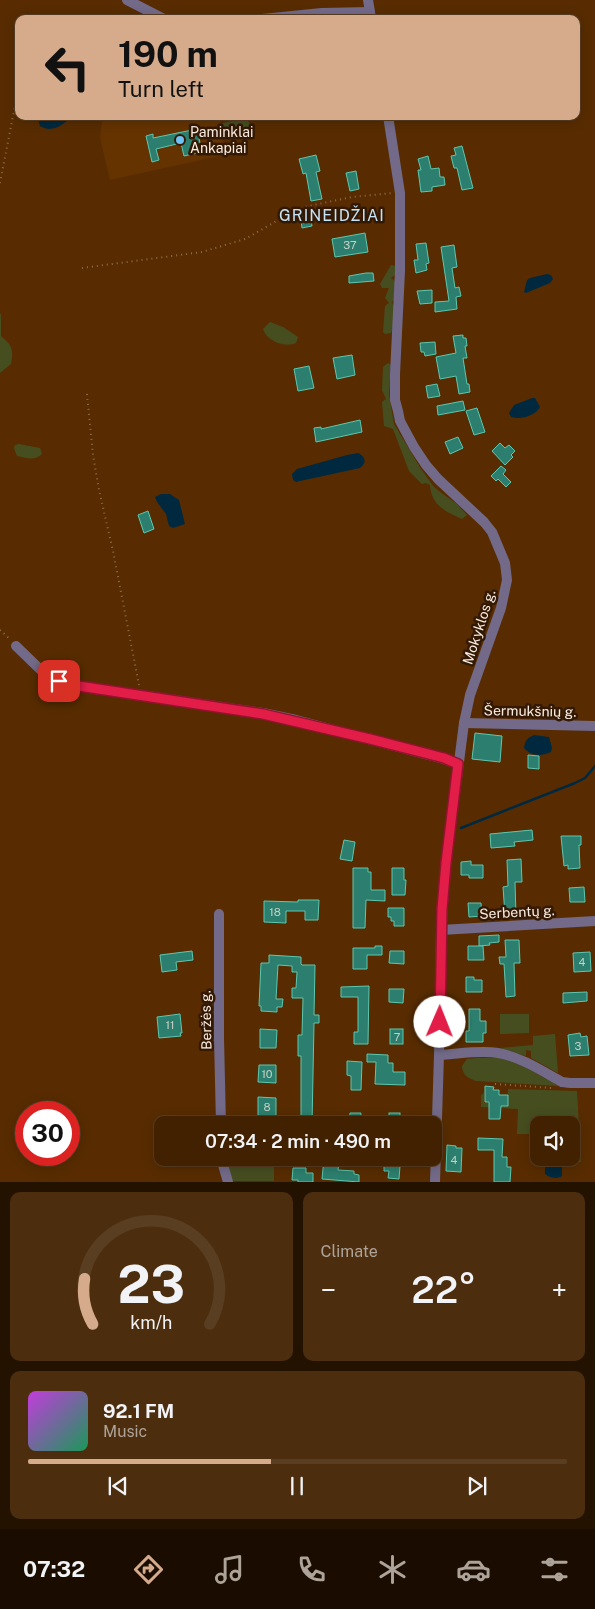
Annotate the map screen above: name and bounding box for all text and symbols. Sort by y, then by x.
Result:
text: 190 m [118,34,218,75]
icon: left [35,35,100,100]
text: Turn left [118,76,204,102]
place label: Paminklai Ankapiai [190,124,254,156]
marker: Paminklai Ankapiai [174,134,186,146]
district label: GRINEIDŽIAI [279,205,385,225]
house number: 37 [343,239,357,251]
street label: Mokyklos g. [459,588,499,666]
pin [38,660,80,702]
icon: arrive [45,667,73,695]
street label: Šermukšnių g. [483,701,577,720]
street label: Serbentų g. [479,902,555,922]
house number: 18 [269,906,281,918]
house number: 4 [579,956,586,968]
street label: Beržės g. [197,990,215,1050]
position arrow [413,995,465,1047]
house number: 11 [166,1019,174,1031]
house number: 7 [394,1031,401,1043]
house number: 3 [575,1040,582,1052]
house number: 10 [261,1068,273,1080]
speed limit sign: 30 [15,1101,80,1166]
house number: 8 [263,1101,271,1113]
map controls [530,1116,580,1166]
button: sound [530,1116,580,1166]
text: 07:34 · 2 min · 490 m [205,1130,391,1152]
house number: 4 [451,1154,458,1166]
text: Climate [321,1242,378,1261]
text: 23 [117,1254,185,1315]
text: 22° [411,1267,476,1312]
text: − [321,1273,336,1306]
text: + [551,1273,567,1306]
text: km/h [130,1312,172,1333]
text: 92.1 FM [103,1400,174,1422]
text: Music [103,1422,147,1441]
icon: previous [104,1472,132,1500]
icon: pause [283,1472,311,1500]
icon: next [463,1472,491,1500]
icon: directions [131,1552,166,1587]
icon: music [212,1552,247,1587]
icon: phone [294,1552,329,1587]
icon: climate [375,1552,410,1587]
icon: car [456,1552,491,1587]
icon: filters [537,1552,572,1587]
text: 07:32 [23,1556,85,1582]

